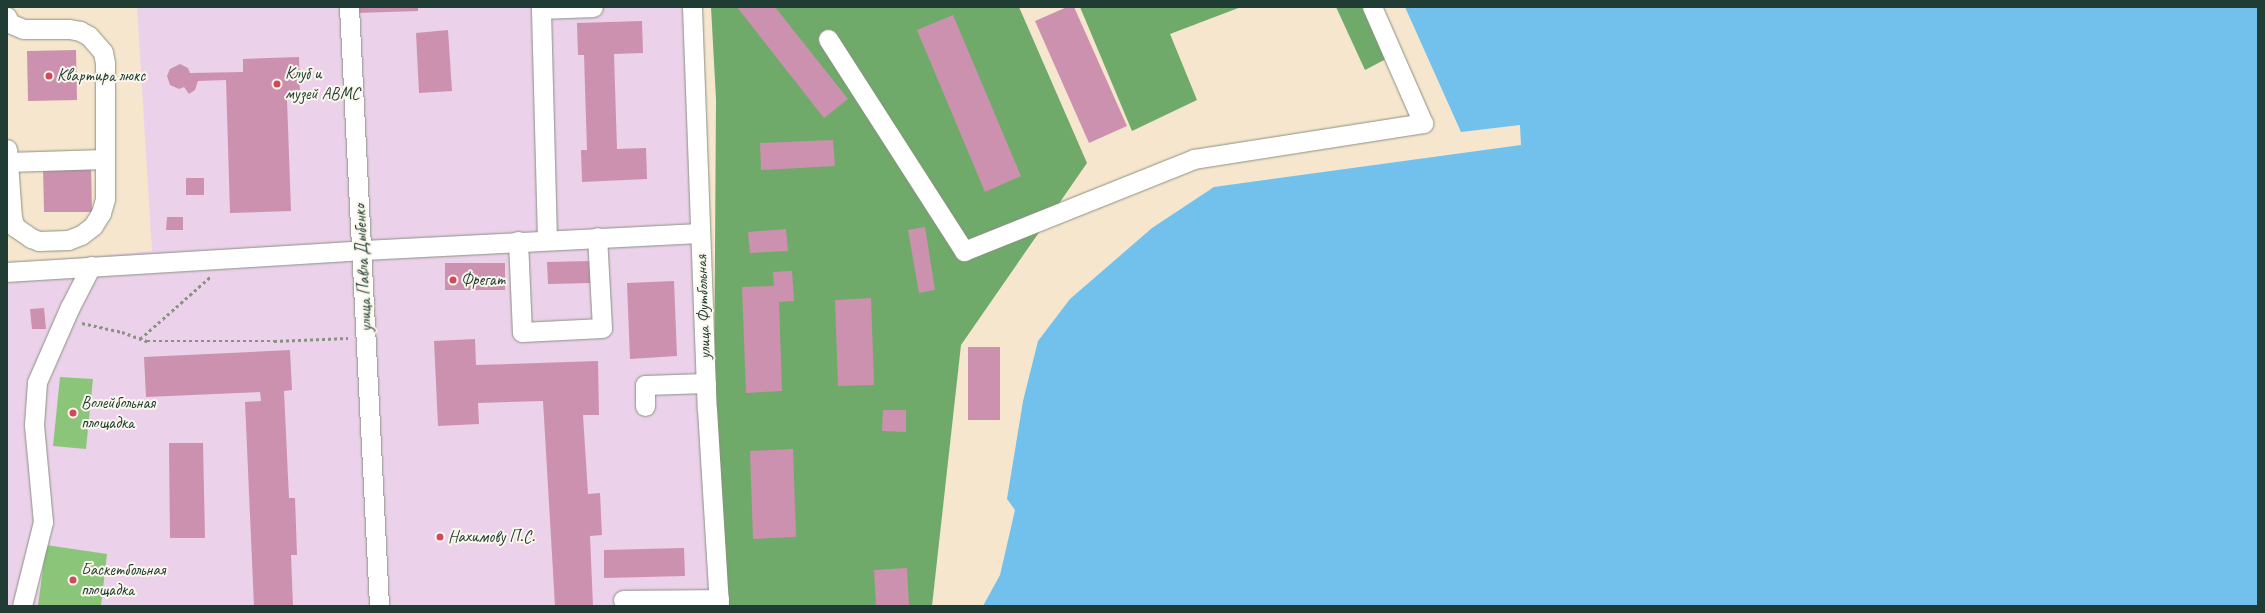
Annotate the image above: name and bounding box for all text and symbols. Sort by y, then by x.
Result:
place label: Клуб и музей АВМС [285,64,360,104]
place label: Квартира люкс [57,66,147,86]
marker: Квартира люкс [44,71,54,81]
marker: Клуб и музей АВМС [272,79,282,89]
street label: улица Павла Дыбенко [350,204,376,332]
street label: улица Футбольная [691,255,715,359]
place label: Фрегат [461,270,505,290]
marker: Фрегат [448,275,458,285]
place label: Волейбольная площадка [81,393,155,433]
marker: Волейбольная площадка [68,408,78,418]
place label: Нахимову П.С. [448,527,534,547]
marker: Нахимову П.С. [435,532,445,542]
place label: Баскетбольная площадка [81,560,165,600]
marker: Баскетбольная площадка [68,575,78,585]

